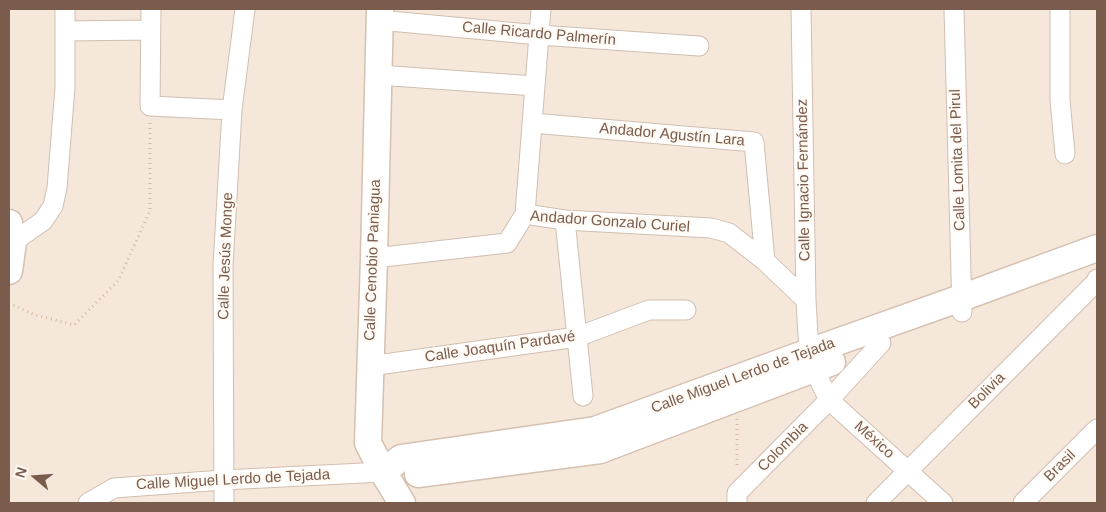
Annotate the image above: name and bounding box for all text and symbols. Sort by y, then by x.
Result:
street label: Calle Ricardo Palmerín [461,18,617,50]
street label: Calle Lomita del Pirul [947,89,969,231]
street label: Calle Ignacio Fernández [794,99,814,261]
street label: Andador Agustín Lara [599,120,745,150]
street label: Calle Cenobio Paniagua [361,179,385,341]
street label: Calle Jesús Monge [215,192,237,320]
street label: Andador Gonzalo Curiel [530,207,690,237]
street label: Calle Joaquín Pardavé [424,328,576,366]
street label: Calle Miguel Lerdo de Tejada [649,334,837,418]
street label: Bolivia [965,369,1009,413]
street label: México [850,417,898,463]
street label: Colombia [754,418,812,476]
street label: Brasil [1040,446,1080,486]
north arrow [10,452,60,502]
text: N [12,465,30,480]
street label: Calle Miguel Lerdo de Tejada [136,466,330,494]

